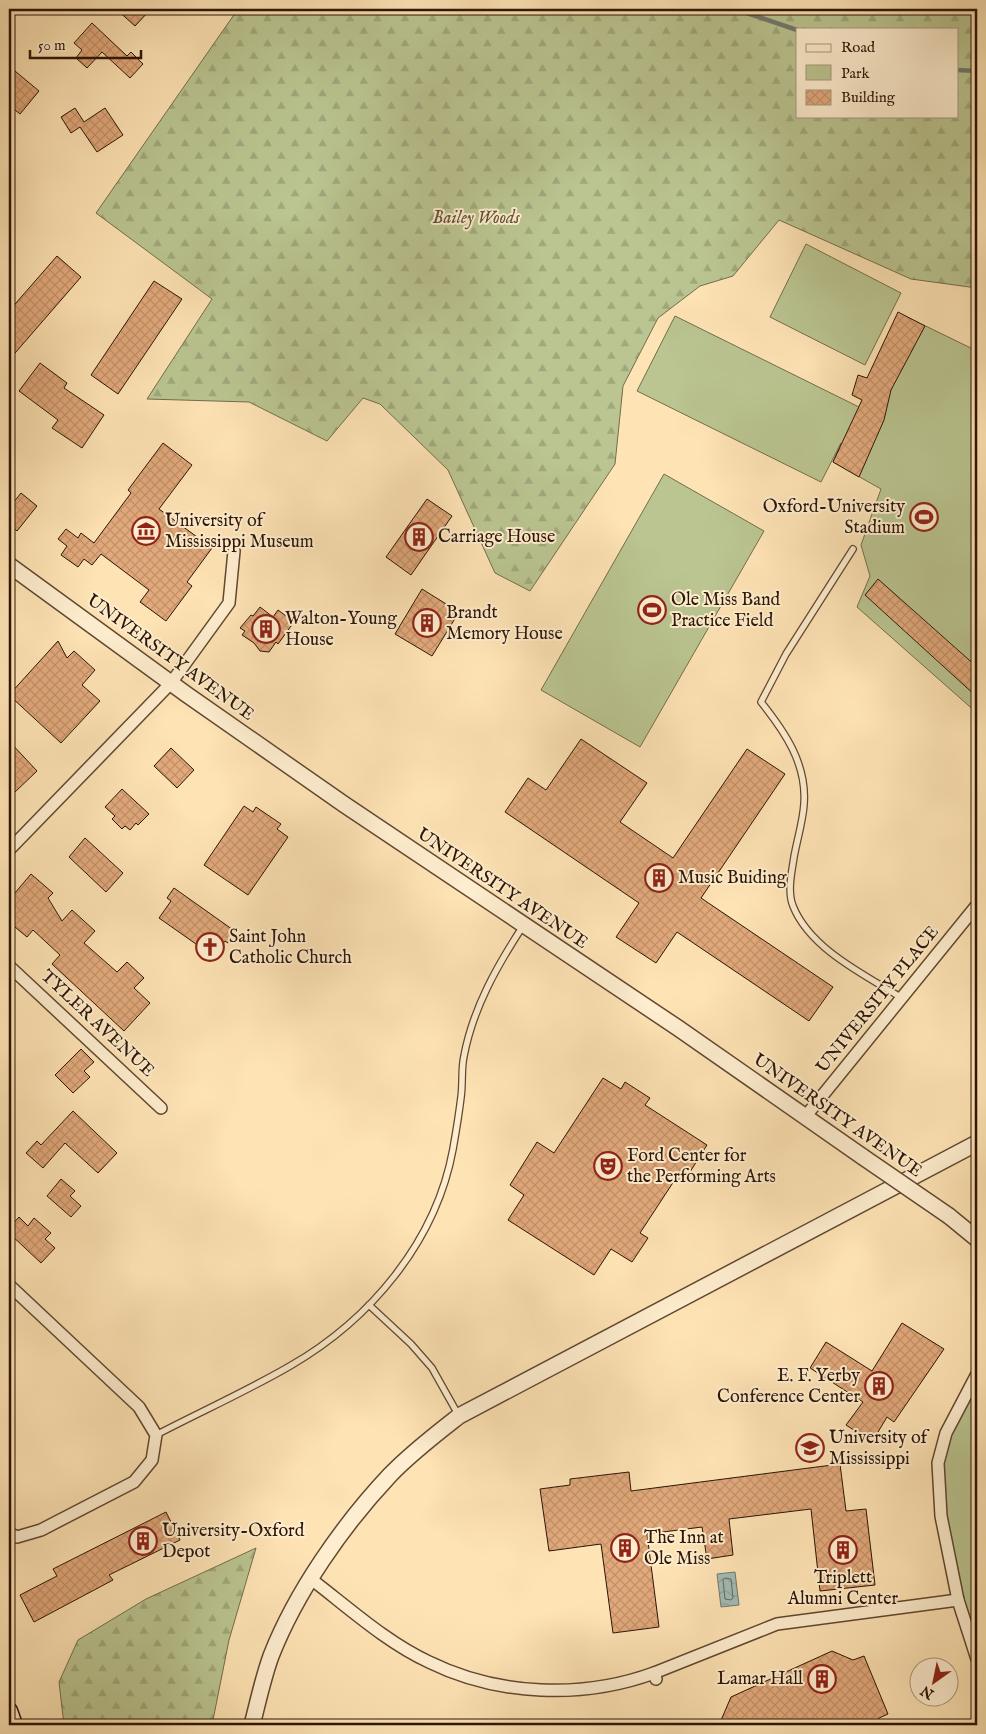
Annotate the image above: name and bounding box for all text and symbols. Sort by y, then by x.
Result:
scale bar [30,28,141,60]
legend [796,28,958,118]
text: 50 m [38,36,66,55]
text: Road [841,38,876,57]
text: Park [841,64,871,83]
text: Building [841,88,896,107]
park label: Bailey Woods [432,207,521,230]
place label: Oxford-University Stadium [763,496,905,540]
sports icon: Oxford-University Stadium [909,502,939,532]
place label: University of Mississippi Museum [165,510,314,554]
museum icon: University of Mississippi Museum [131,516,161,546]
building icon: Carriage House [404,522,434,552]
place label: Carriage House [438,526,555,549]
street label: UNIVERSITY AVENUE [82,589,258,727]
place label: Ole Miss Band Practice Field [671,589,781,633]
sports icon: Ole Miss Band Practice Field [637,595,667,625]
place label: Brandt Memory House [446,602,563,646]
place label: Walton-Young House [285,608,397,652]
building icon: Brandt Memory House [412,608,442,638]
building icon: Walton-Young House [251,614,281,644]
street label: UNIVERSITY AVENUE [412,823,592,955]
building icon: Music Buiding [644,863,674,893]
place label: Music Buiding [678,867,787,890]
street label: UNIVERSITY PLACE [811,922,945,1078]
place label: Saint John Catholic Church [229,926,352,970]
church icon: Saint John Catholic Church [195,932,225,962]
street label: TYLER AVENUE [35,965,159,1083]
street label: UNIVERSITY AVENUE [748,1049,926,1183]
place label: Ford Center for the Performing Arts [627,1145,776,1189]
theatre icon: Ford Center for the Performing Arts [593,1151,623,1181]
place label: E. F. Yerby Conference Center [717,1365,860,1409]
building icon: E. F. Yerby Conference Center [864,1371,894,1401]
place label: University of Mississippi [829,1427,931,1471]
school or university icon: University of Mississippi [795,1433,825,1463]
place label: University-Oxford Depot [162,1520,305,1564]
building icon: University-Oxford Depot [128,1526,158,1556]
place label: The Inn at Ole Miss [644,1527,724,1571]
building icon: The Inn at Ole Miss [610,1533,640,1563]
building icon: Triplett Alumni Center [828,1535,858,1565]
place label: Triplett Alumni Center [787,1567,899,1611]
north arrow [908,1656,958,1706]
building icon: Lamar Hall [807,1664,837,1694]
place label: Lamar Hall [717,1668,803,1691]
text: N [917,1681,938,1703]

